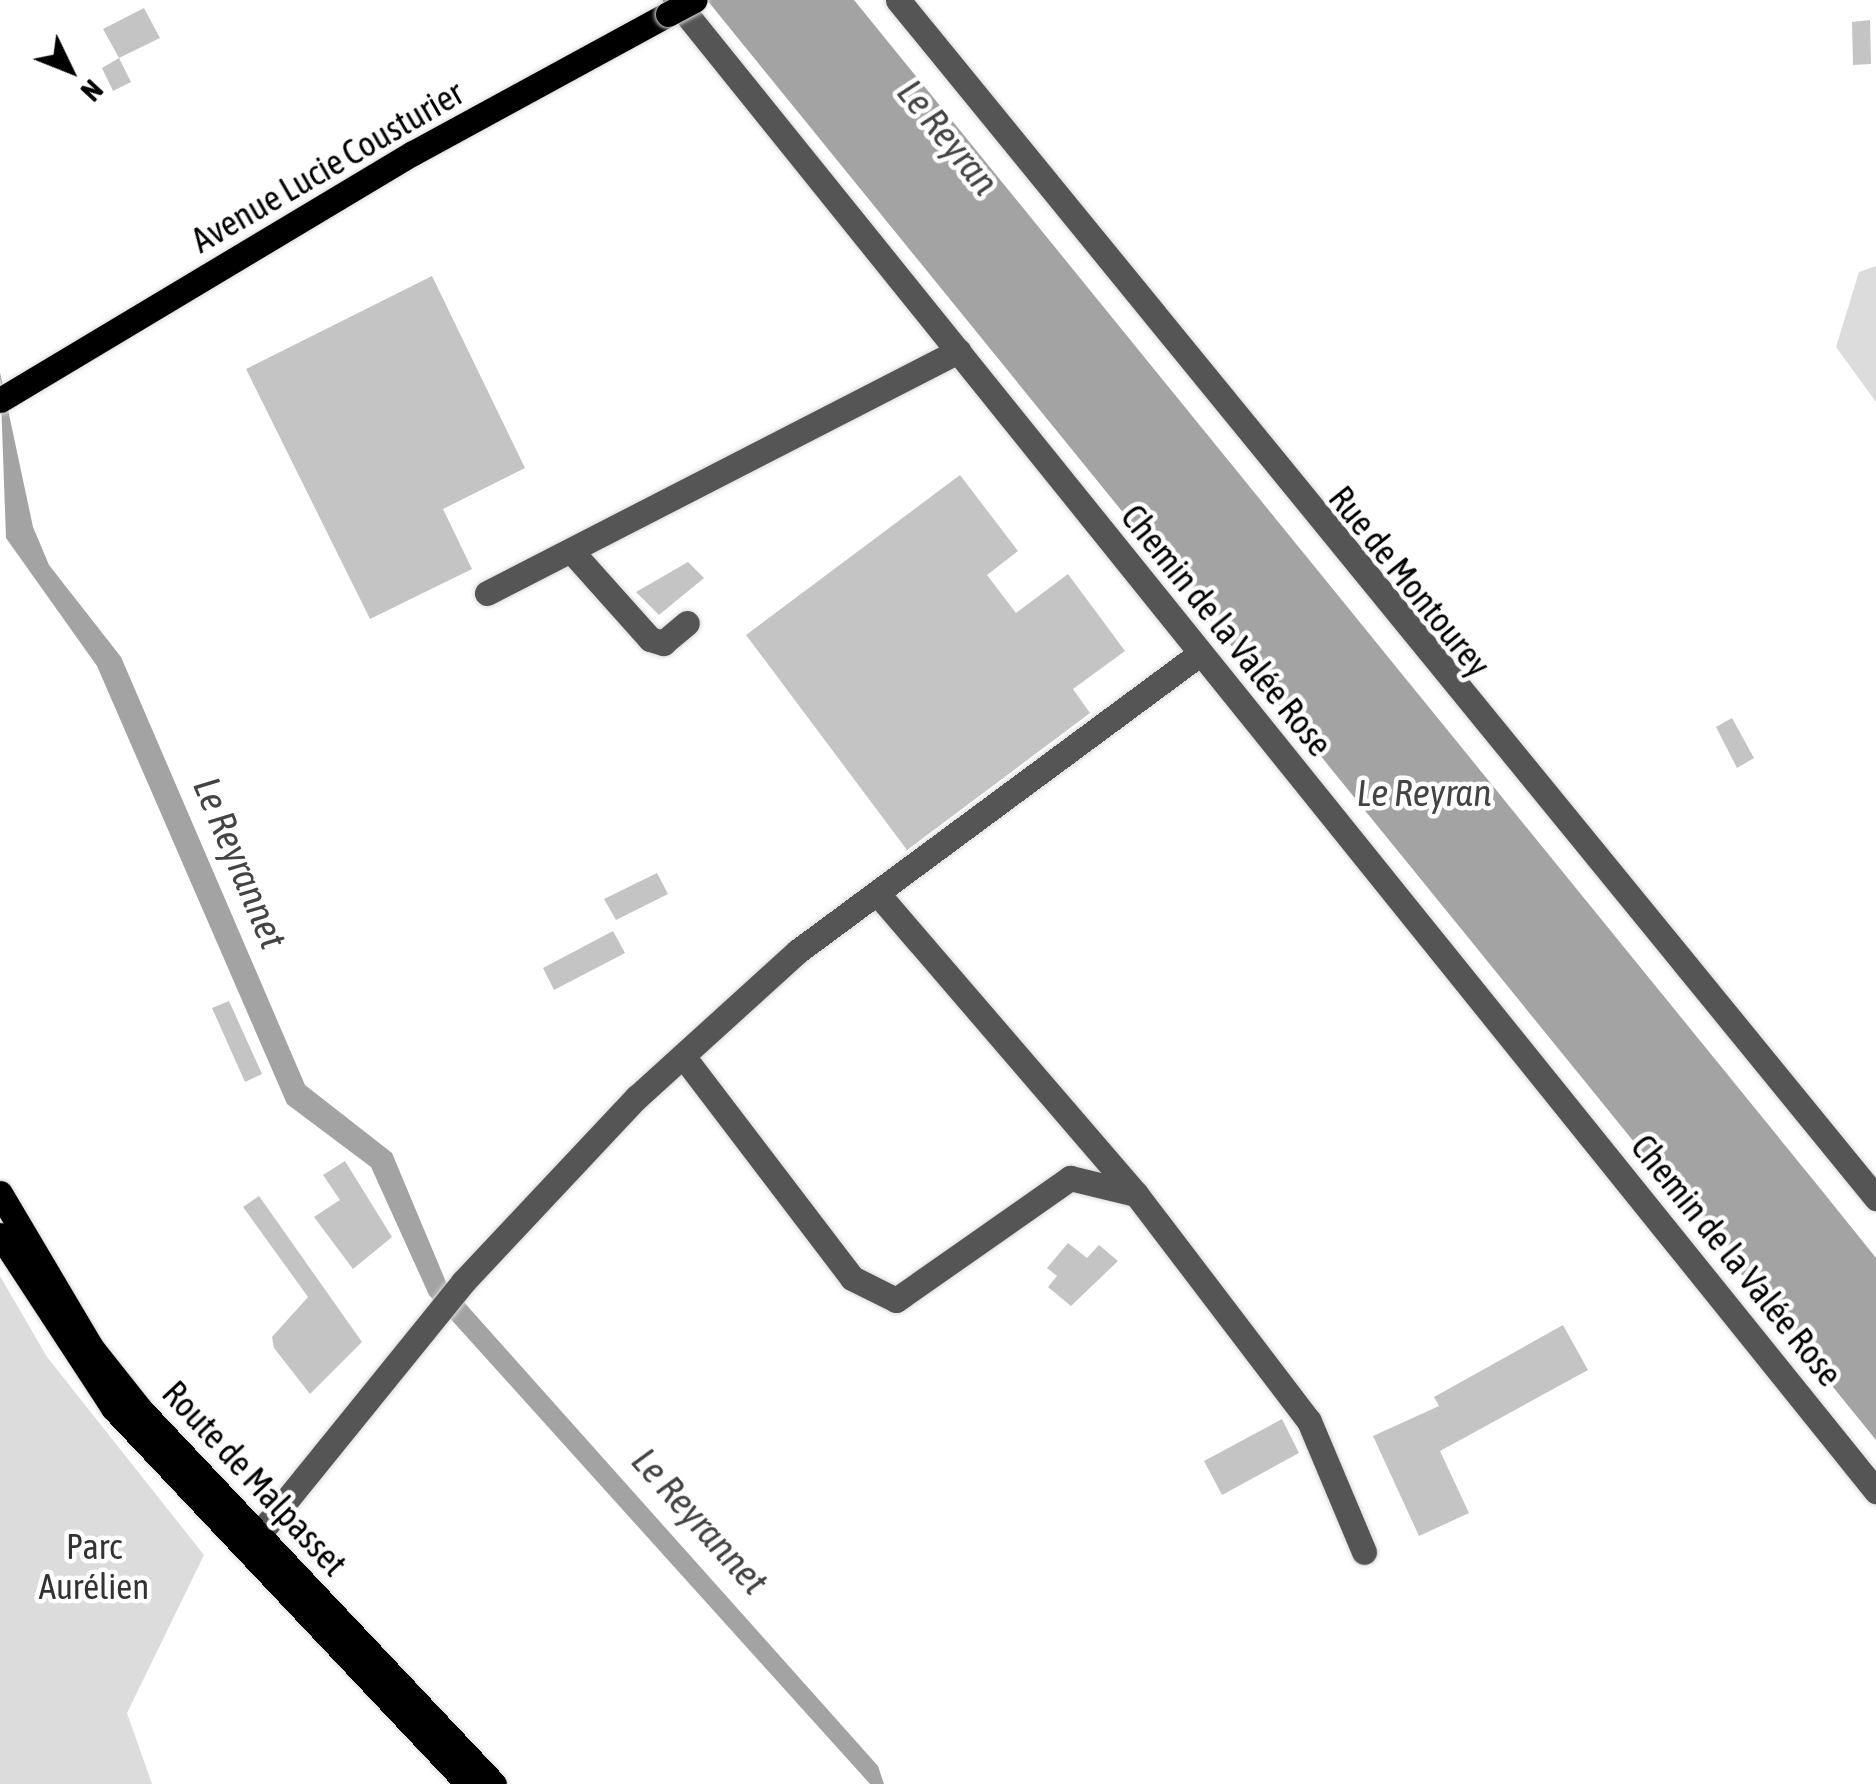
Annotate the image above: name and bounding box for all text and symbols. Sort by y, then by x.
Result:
north arrow [20,20,120,120]
water label: Le Reyran [888,70,1008,204]
street label: Avenue Lucie Cousturier [184,71,470,261]
text: N [75,74,109,107]
street label: Rue de Montourey [1320,477,1500,685]
street label: Chemin de la Valée Rose [1113,496,1341,764]
water label: Le Reyran [1357,770,1491,816]
water label: Le Reyrannet [184,771,296,955]
street label: Chemin de la Valée Rose [1623,1126,1851,1394]
street label: Route de Malpasset [154,1372,356,1584]
water label: Le Reyrannet [622,1438,778,1604]
park label: Parc Aurélien [39,1525,149,1607]

